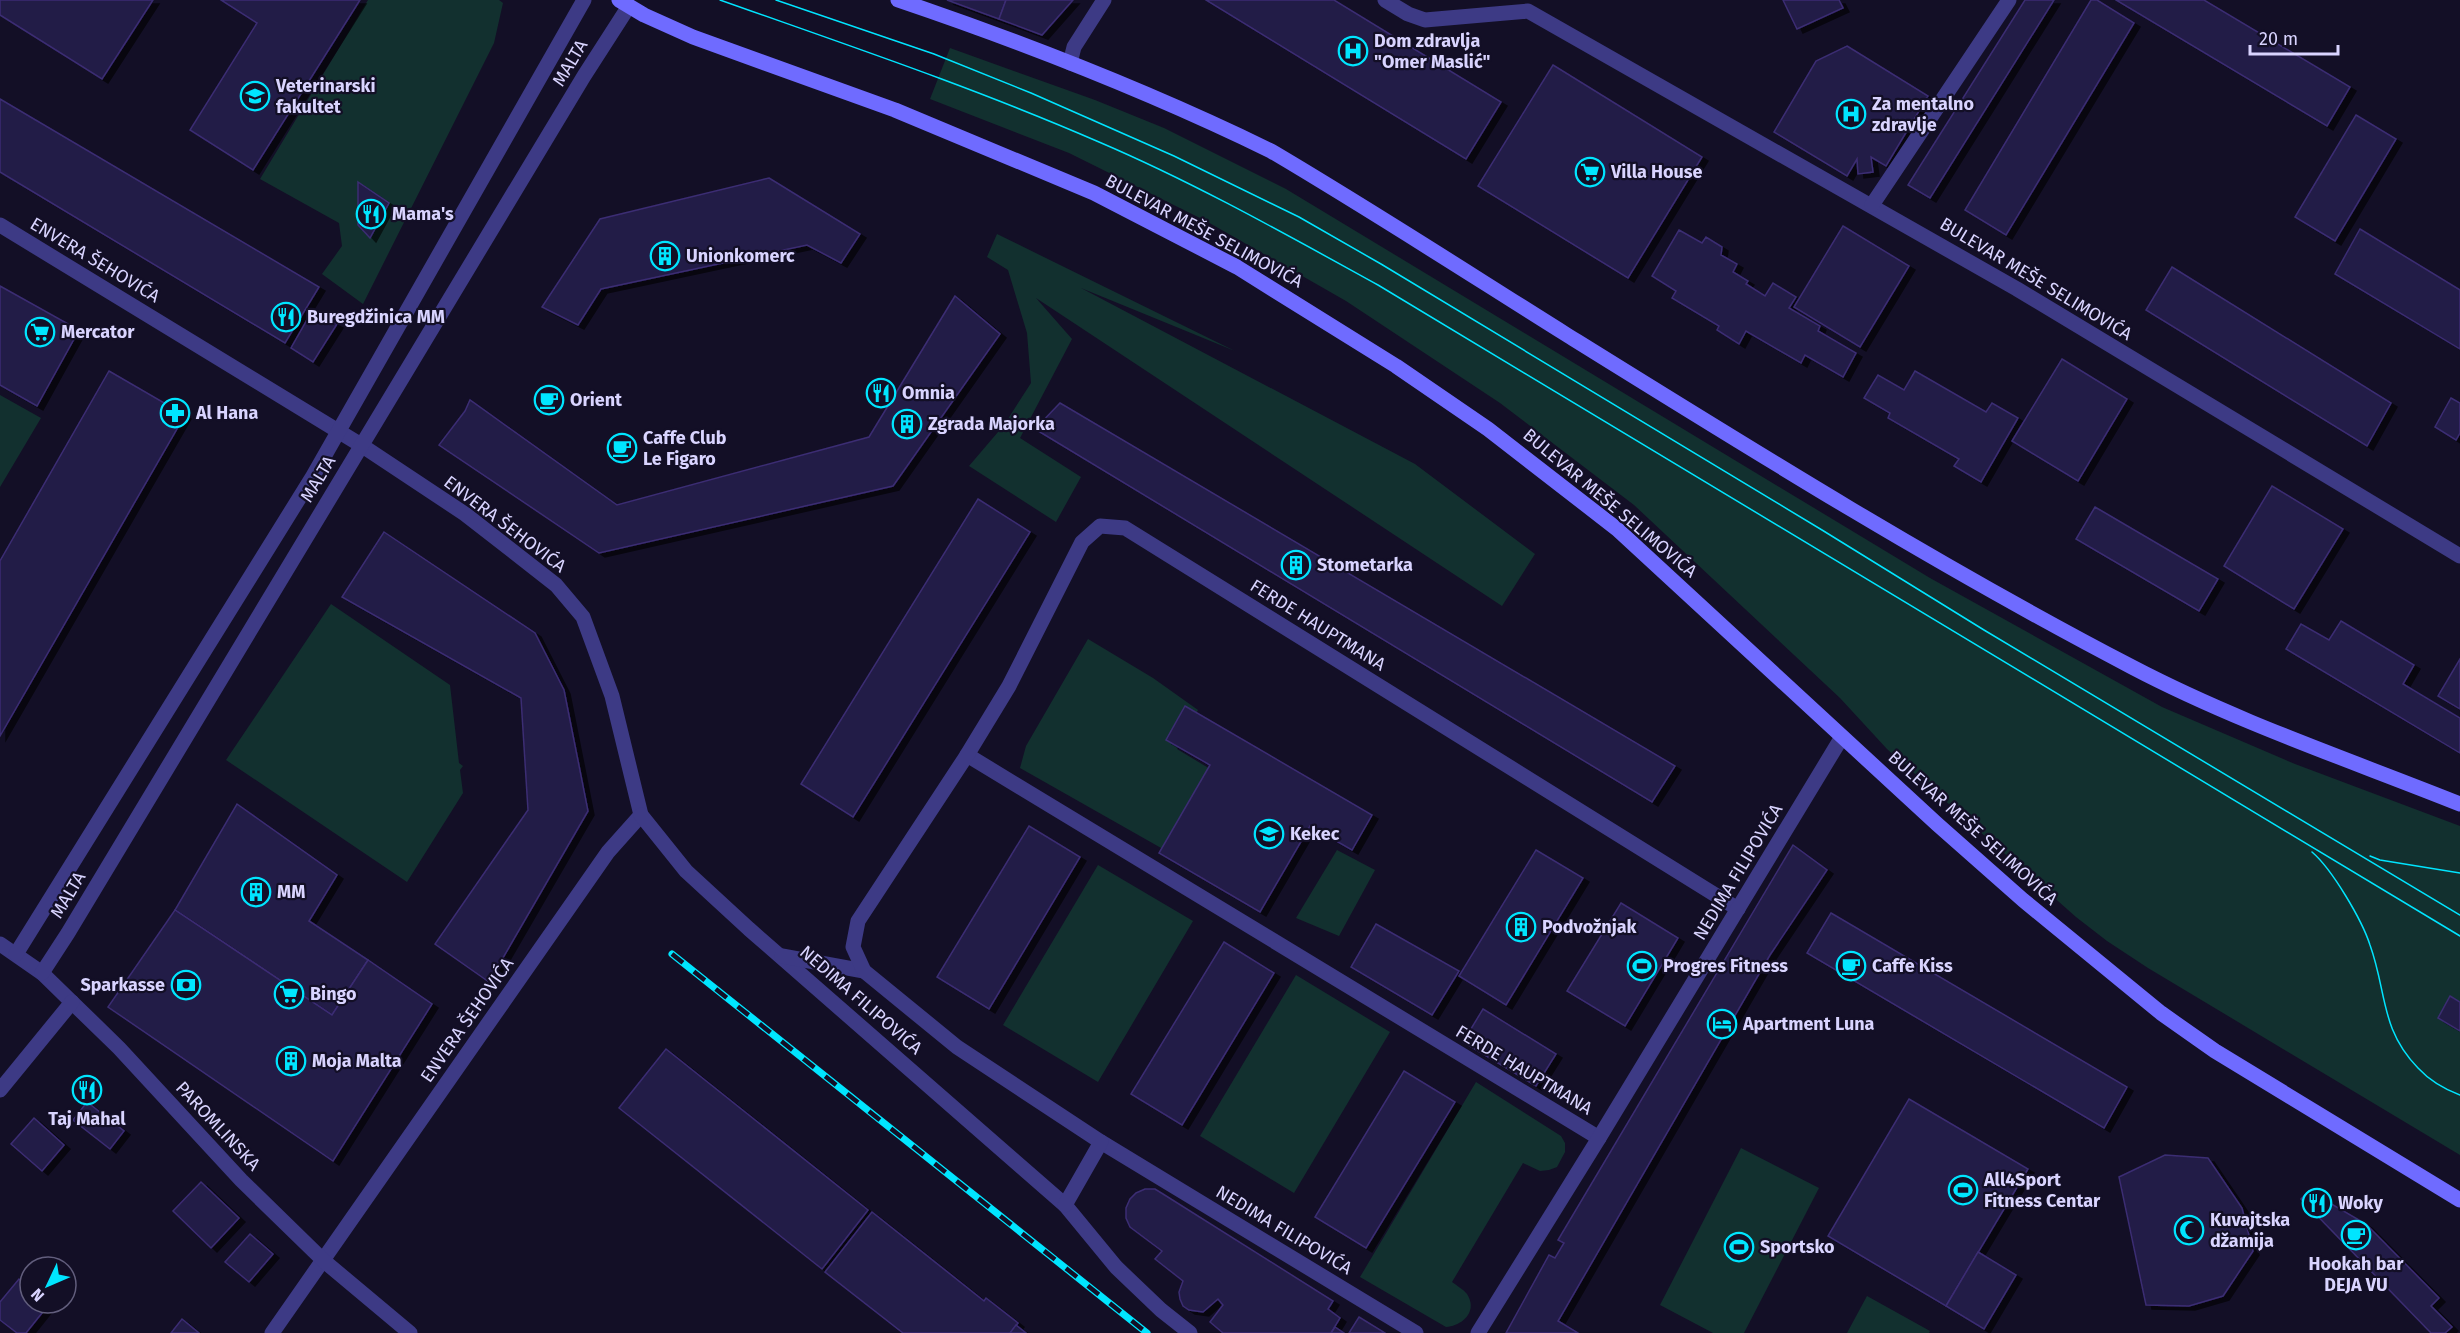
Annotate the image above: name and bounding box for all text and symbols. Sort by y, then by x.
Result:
scale bar [2250,18,2338,56]
text: 20 m [2259,28,2298,50]
place label: Dom zdravlja "Omer Maslić" [1374,30,1491,73]
street label: MALTA [548,35,593,90]
hospital icon: Dom zdravlja "Omer Maslić" [1337,35,1369,67]
place label: Veterinarski fakultet [275,75,376,118]
school or university icon: Veterinarski fakultet [239,80,271,112]
place label: Za mentalno zdravlje [1872,93,1974,136]
hospital icon: Za mentalno zdravlje [1835,98,1867,130]
supermarket icon: Villa House [1574,156,1606,188]
place label: Villa House [1610,161,1703,183]
street label: BULEVAR MEŠE SELIMOVIĆA [1102,170,1307,293]
restaurant icon: Mama's [355,198,387,230]
place label: Mama's [392,203,454,225]
street label: ENVERA ŠEHOVIĆA [26,213,164,308]
street label: BULEVAR MEŠE SELIMOVIĆA [1936,213,2137,346]
building icon: Unionkomerc [649,240,681,272]
place label: Unionkomerc [686,245,795,267]
restaurant icon: Buregdžinica MM [270,301,302,333]
place label: Buregdžinica MM [307,306,445,328]
supermarket icon: Mercator [24,316,56,348]
place label: Mercator [61,321,135,343]
restaurant icon: Omnia [865,377,897,409]
place label: Omnia [902,382,955,404]
cafe icon: Orient [533,384,565,416]
place label: Orient [570,389,623,411]
pharmacy icon: Al Hana [159,397,191,429]
place label: Al Hana [195,402,258,424]
building icon: Zgrada Majorka [891,408,923,440]
place label: Zgrada Majorka [928,413,1055,435]
street label: BULEVAR MEŠE SELIMOVIĆA [1518,424,1702,583]
place label: Caffe Club Le Figaro [643,427,727,470]
cafe icon: Caffe Club Le Figaro [606,432,638,464]
street label: MALTA [296,451,341,506]
street label: ENVERA ŠEHOVIĆA [440,471,571,578]
building icon: Stometarka [1280,549,1312,581]
place label: Stometarka [1317,554,1413,576]
street label: FERDE HAUPTMANA [1246,574,1390,676]
street label: BULEVAR MEŠE SELIMOVIĆA [1884,746,2063,910]
street label: NEDIMA FILIPOVIĆA [1689,799,1788,944]
school or university icon: Kekec [1253,818,1285,850]
place label: Kekec [1290,823,1340,845]
street label: MALTA [46,867,91,922]
building icon: MM [240,876,272,908]
place label: MM [277,881,305,903]
building icon: Podvožnjak [1505,911,1537,943]
place label: Podvožnjak [1542,916,1638,938]
street label: NEDIMA FILIPOVIĆA [795,941,927,1060]
sports icon: Progres Fitness [1626,950,1658,982]
cafe icon: Caffe Kiss [1835,950,1867,982]
street label: ENVERA ŠEHOVIĆA [416,953,519,1087]
place label: Progres Fitness [1663,955,1788,977]
place label: Caffe Kiss [1872,955,1953,977]
bank icon: Sparkasse [170,969,202,1001]
place label: Sparkasse [81,974,165,996]
supermarket icon: Bingo [273,978,305,1010]
place label: Bingo [310,983,357,1005]
hotel icon: Apartment Luna [1706,1008,1738,1040]
place label: Apartment Luna [1742,1013,1875,1035]
street label: FERDE HAUPTMANA [1452,1021,1597,1120]
building icon: Moja Malta [275,1045,307,1077]
place label: Moja Malta [312,1050,402,1072]
restaurant icon: Taj Mahal [71,1074,103,1106]
street label: PAROMLINSKA [171,1077,265,1176]
place label: Taj Mahal [48,1108,126,1130]
place label: All4Sport Fitness Centar [1983,1169,2101,1212]
sports icon: All4Sport Fitness Centar [1947,1174,1979,1206]
street label: NEDIMA FILIPOVIĆA [1212,1181,1357,1280]
restaurant icon: Woky [2301,1187,2333,1219]
place label: Woky [2338,1192,2384,1214]
place label: Kuvajtska džamija [2210,1209,2290,1252]
mosque icon: Kuvajtska džamija [2173,1214,2205,1246]
cafe icon: Hookah bar DEJA VU [2340,1219,2372,1251]
sports icon: Sportsko [1723,1231,1755,1263]
place label: Sportsko [1760,1236,1835,1258]
place label: Hookah bar DEJA VU [2309,1253,2404,1296]
north arrow [18,1255,78,1315]
text: N [27,1285,48,1305]

